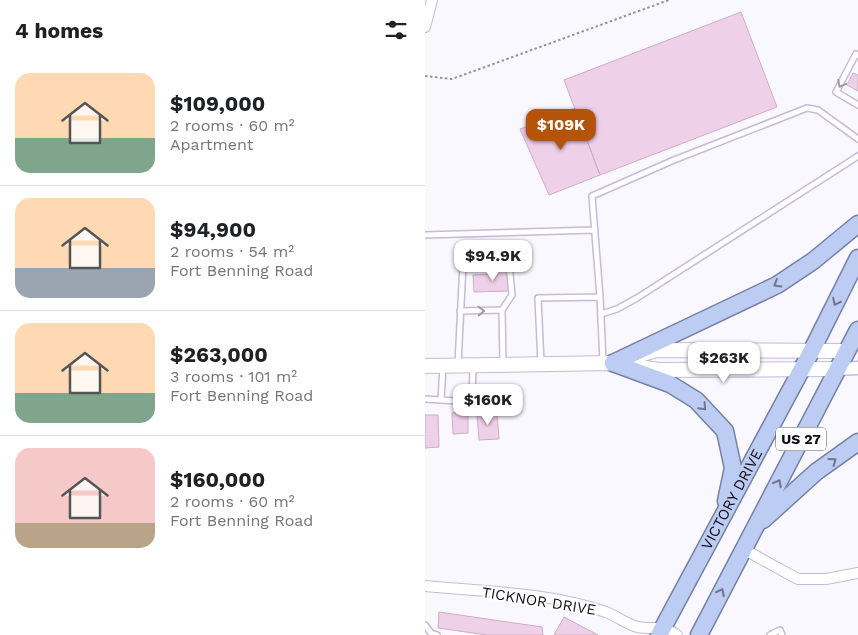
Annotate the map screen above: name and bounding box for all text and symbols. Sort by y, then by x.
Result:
icon: filters [382,16,410,44]
text: 4 homes [15,18,103,43]
one-way arrow [837,78,847,87]
text: $109,000 [170,91,265,116]
icon: home [55,93,115,153]
pin: $109K [526,108,596,151]
text: $109K [537,115,585,134]
text: 2 rooms · 60 m² [170,116,295,135]
text: Apartment [170,135,253,154]
text: $94,900 [170,217,256,242]
icon: home [55,218,115,278]
pin: $94.9K [452,240,534,282]
text: 2 rooms · 54 m² [170,242,294,261]
text: $94.9K [465,246,521,265]
text: Fort Benning Road [170,261,313,280]
one-way arrow [774,278,783,288]
one-way arrow [832,297,842,306]
one-way arrow [477,305,485,316]
text: $263,000 [170,342,268,367]
pin: $263K [689,342,759,384]
icon: home [55,343,115,403]
text: $263K [699,348,749,367]
text: 3 rooms · 101 m² [170,367,297,386]
pin: $160K [453,384,523,426]
text: Fort Benning Road [170,386,313,405]
text: $160K [464,390,512,409]
one-way arrow [697,402,706,411]
road number: US 27 [776,428,826,450]
street label: VICTORY DRIVE [697,446,766,553]
one-way arrow [827,457,836,467]
text: $160,000 [170,467,265,492]
icon: home [55,468,115,528]
one-way arrow [772,479,782,488]
text: 2 rooms · 60 m² [170,492,295,511]
text: Fort Benning Road [170,511,313,530]
street label: TICKNOR DRIVE [481,583,597,619]
one-way arrow [715,588,725,597]

